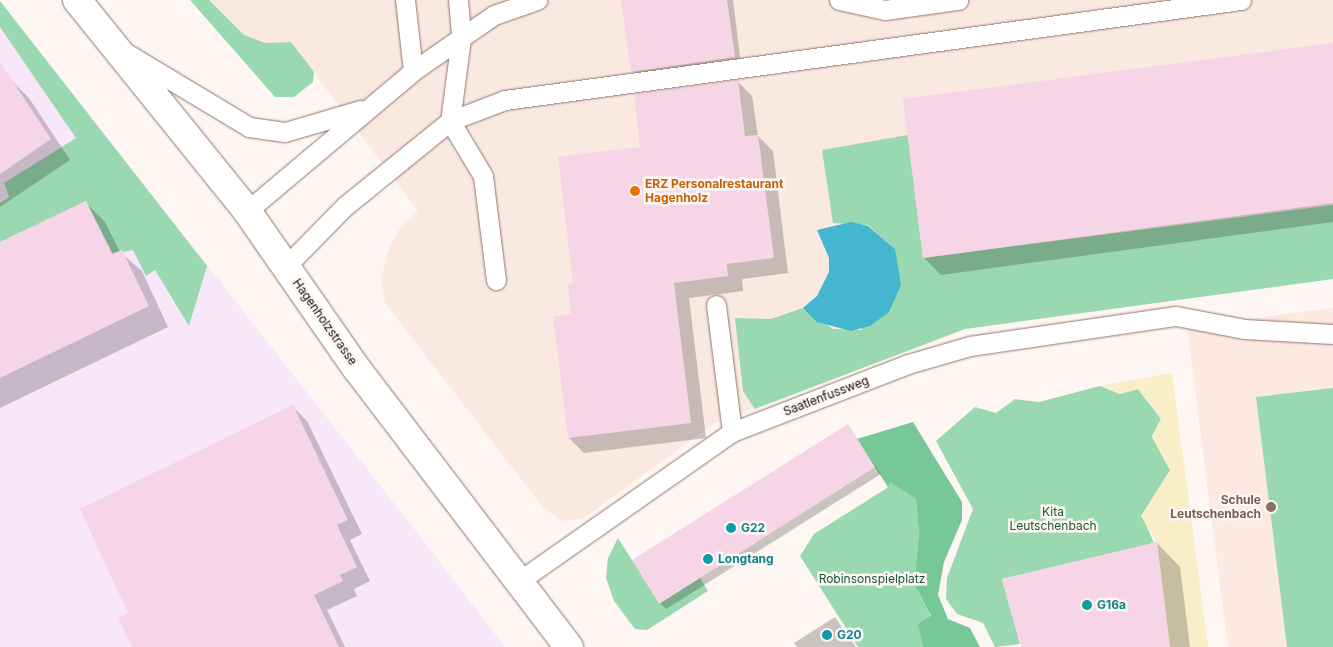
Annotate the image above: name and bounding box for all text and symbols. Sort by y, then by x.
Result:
place label: ERZ Personalrestaurant Hagenholz [645,177,783,205]
marker: ERZ Personalrestaurant Hagenholz [629,185,641,197]
street label: Hagenholzstrasse [290,276,360,368]
street label: Saatlenfussweg [781,373,871,419]
place label: Schule Leutschenbach [1170,493,1261,521]
marker: Schule Leutschenbach [1265,501,1277,513]
park label: Kita Leutschenbach [1009,505,1097,533]
place label: G22 [741,521,765,535]
marker: G22 [725,522,737,534]
place label: Longtang [718,552,774,566]
marker: Longtang [702,553,714,565]
park label: Robinsonspielplatz [819,572,925,586]
place label: G16a [1097,598,1126,612]
marker: G16a [1081,599,1093,611]
place label: G20 [837,628,862,642]
marker: G20 [821,629,833,641]

